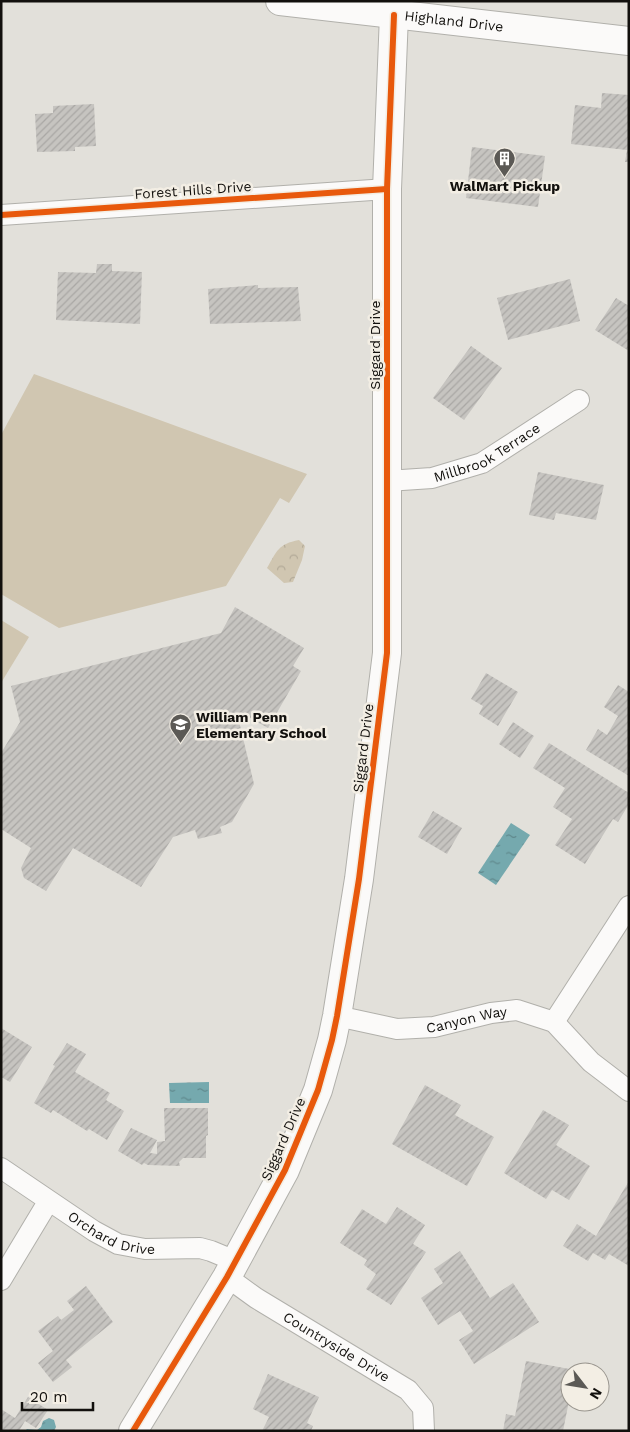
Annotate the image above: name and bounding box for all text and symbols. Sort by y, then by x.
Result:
street label: Highland Drive [404,7,504,35]
building icon: WalMart Pickup [493,146,517,177]
street label: Forest Hills Drive [134,178,252,202]
place label: WalMart Pickup [450,178,560,194]
street label: Siggard Drive [367,300,383,390]
street label: Millbrook Terrace [432,420,543,485]
street label: Siggard Drive [350,703,376,793]
place label: William Penn Elementary School [196,709,327,741]
school or university icon: William Penn Elementary School [168,713,192,744]
street label: Canyon Way [426,1003,509,1035]
street label: Siggard Drive [258,1095,308,1183]
street label: Orchard Drive [65,1208,155,1257]
street label: Countryside Drive [280,1308,393,1385]
north arrow [560,1362,610,1412]
scale bar [22,1380,94,1412]
text: N [587,1385,606,1402]
text: 20 m [30,1388,68,1406]

